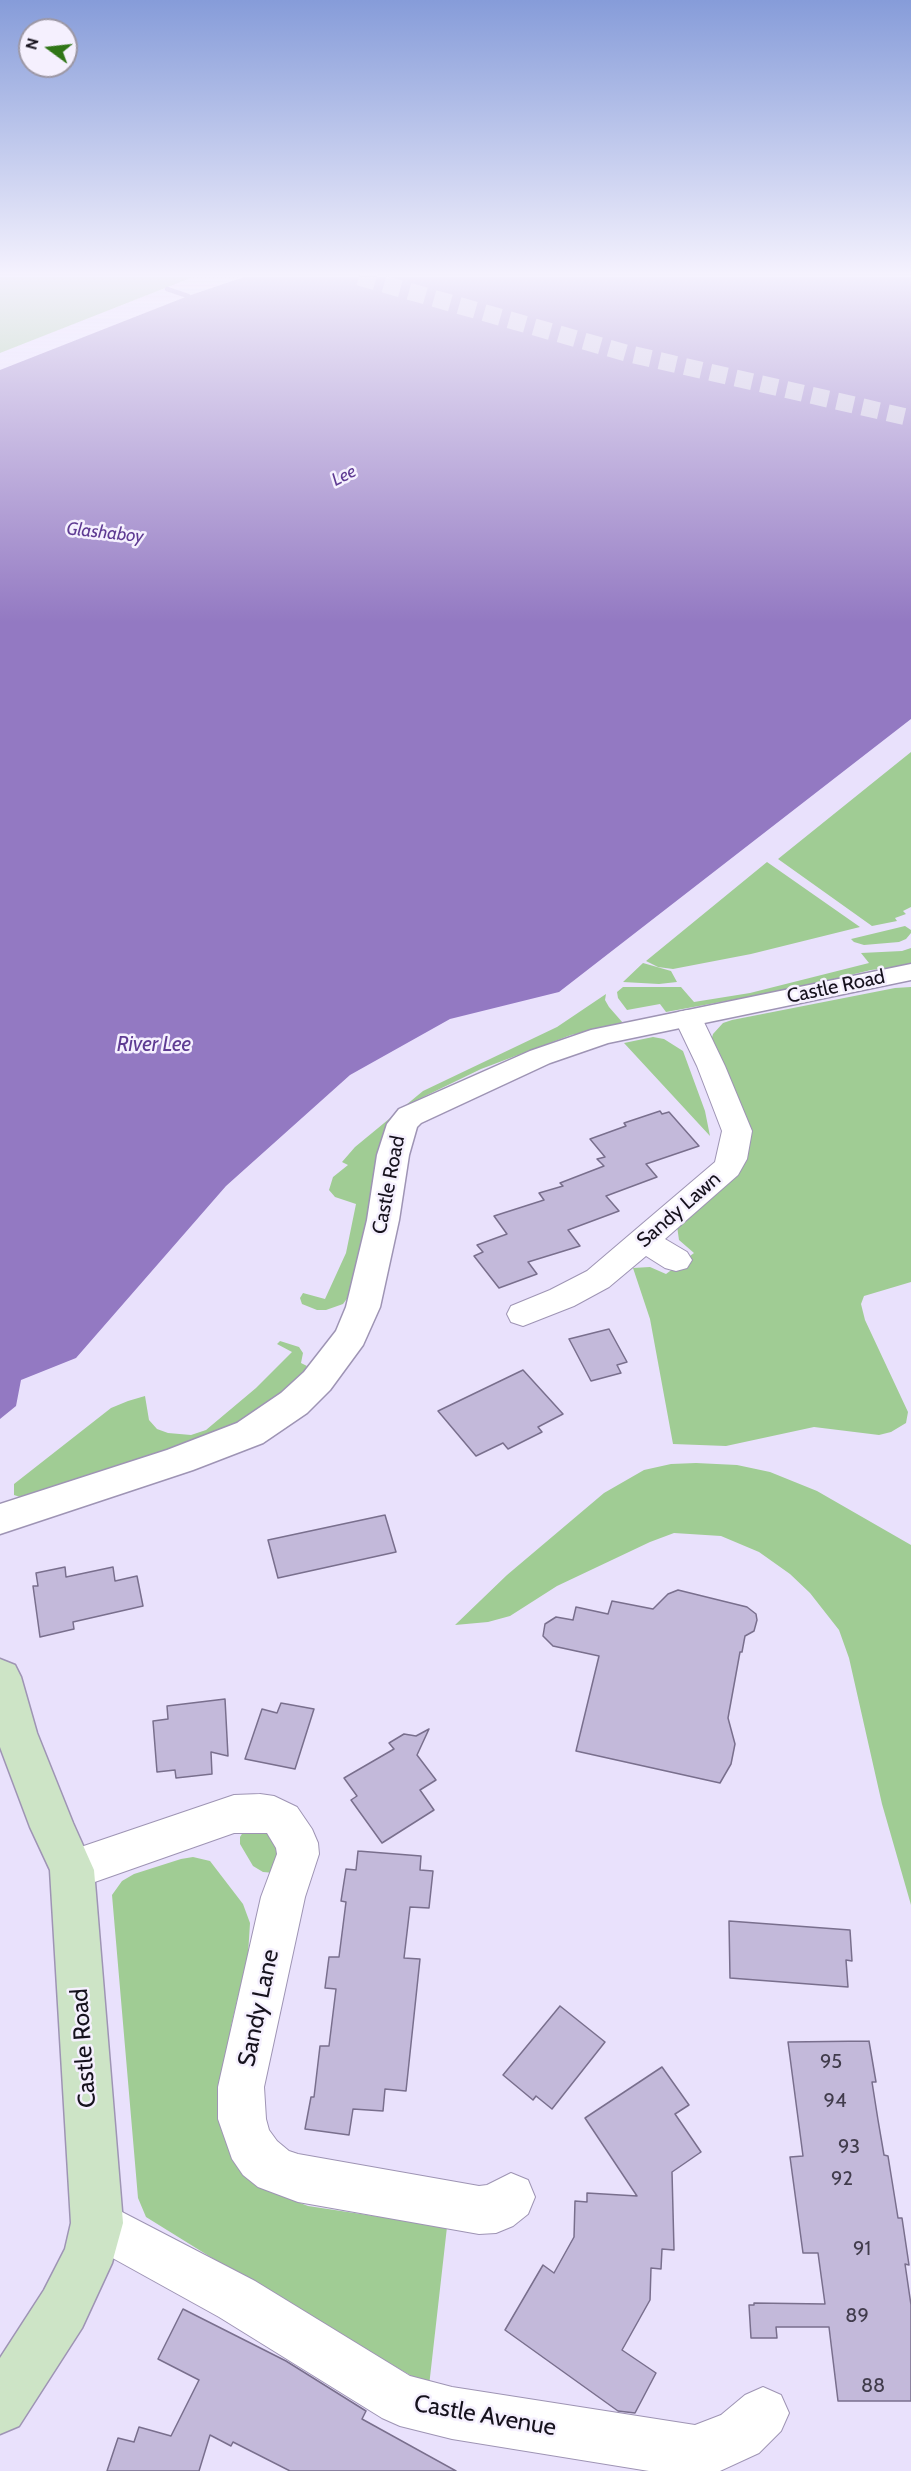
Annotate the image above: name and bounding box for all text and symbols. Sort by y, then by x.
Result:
north arrow [18,18,78,78]
text: N [21,36,43,52]
water label: Lee [328,461,360,491]
water label: Glashaboy [65,518,145,548]
street label: Castle Road [785,965,887,1009]
water label: River Lee [117,1032,191,1058]
street label: Castle Road [368,1134,410,1236]
street label: Sandy Lawn [632,1167,726,1253]
street label: Sandy Lane [233,1947,285,2069]
street label: Castle Road [65,1987,103,2109]
house number: 95 [820,2050,842,2074]
house number: 94 [824,2089,846,2113]
house number: 93 [838,2135,860,2159]
house number: 92 [831,2167,853,2191]
house number: 91 [853,2237,871,2261]
house number: 89 [845,2304,869,2328]
house number: 88 [861,2374,885,2398]
street label: Castle Avenue [412,2389,558,2443]

